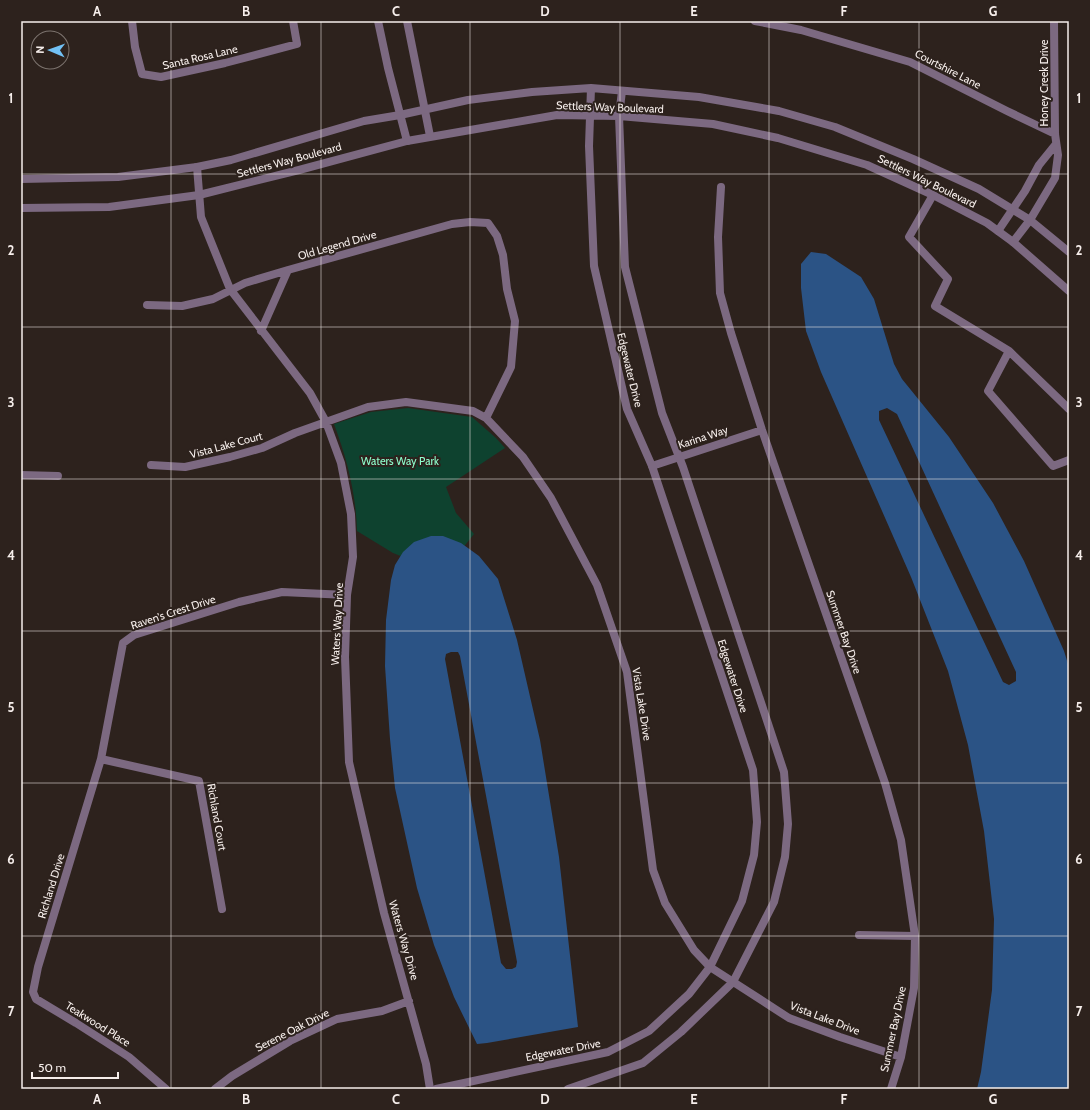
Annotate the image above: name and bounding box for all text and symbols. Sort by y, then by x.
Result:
text: A [93,3,102,19]
text: B [242,3,250,19]
text: C [392,3,400,19]
text: D [540,3,550,19]
text: E [690,3,698,19]
text: F [841,3,848,19]
text: G [989,3,998,19]
north arrow [30,30,70,70]
street label: Honey Creek Drive [1037,39,1051,126]
street label: Santa Rosa Lane [161,41,239,72]
text: N [33,46,47,54]
street label: Courtshire Lane [913,46,984,92]
text: 1 [9,90,13,106]
text: 1 [1077,90,1081,106]
street label: Settlers Way Boulevard [556,98,664,116]
street label: Settlers Way Boulevard [235,139,343,181]
street label: Settlers Way Boulevard [875,151,979,211]
street label: Old Legend Drive [296,227,378,263]
text: 2 [8,242,15,258]
text: 2 [1076,242,1083,258]
street label: Edgewater Drive [614,331,646,409]
text: 3 [7,394,15,410]
text: 3 [1075,394,1083,410]
street label: Karina Way [676,422,730,452]
street label: Vista Lake Court [188,428,264,461]
park label: Waters Way Park [361,454,439,468]
text: 4 [7,547,15,563]
text: 4 [1075,547,1083,563]
street label: Waters Way Drive [328,582,346,666]
street label: Summer Bay Drive [823,588,865,676]
street label: Raven's Crest Drive [129,592,218,632]
street label: Edgewater Drive [715,638,752,715]
street label: Vista Lake Drive [629,666,655,742]
text: 5 [8,699,15,715]
text: 5 [1076,699,1083,715]
street label: Richland Court [204,782,230,852]
text: 6 [7,851,15,867]
text: 6 [1075,851,1083,867]
street label: Richland Drive [34,852,68,920]
street label: Waters Way Drive [386,898,422,982]
street label: Summer Bay Drive [877,984,909,1073]
street label: Teakwood Place [63,998,133,1050]
street label: Vista Lake Drive [788,998,862,1038]
text: 7 [8,1003,15,1019]
text: 7 [1076,1003,1083,1019]
street label: Serene Oak Drive [253,1005,332,1055]
street label: Edgewater Drive [524,1036,602,1064]
scale bar [32,1054,118,1080]
text: 50 m [38,1060,66,1075]
text: A [93,1091,102,1107]
text: B [242,1091,250,1107]
text: C [392,1091,400,1107]
text: D [540,1091,550,1107]
text: E [690,1091,698,1107]
text: F [841,1091,848,1107]
text: G [989,1091,998,1107]

